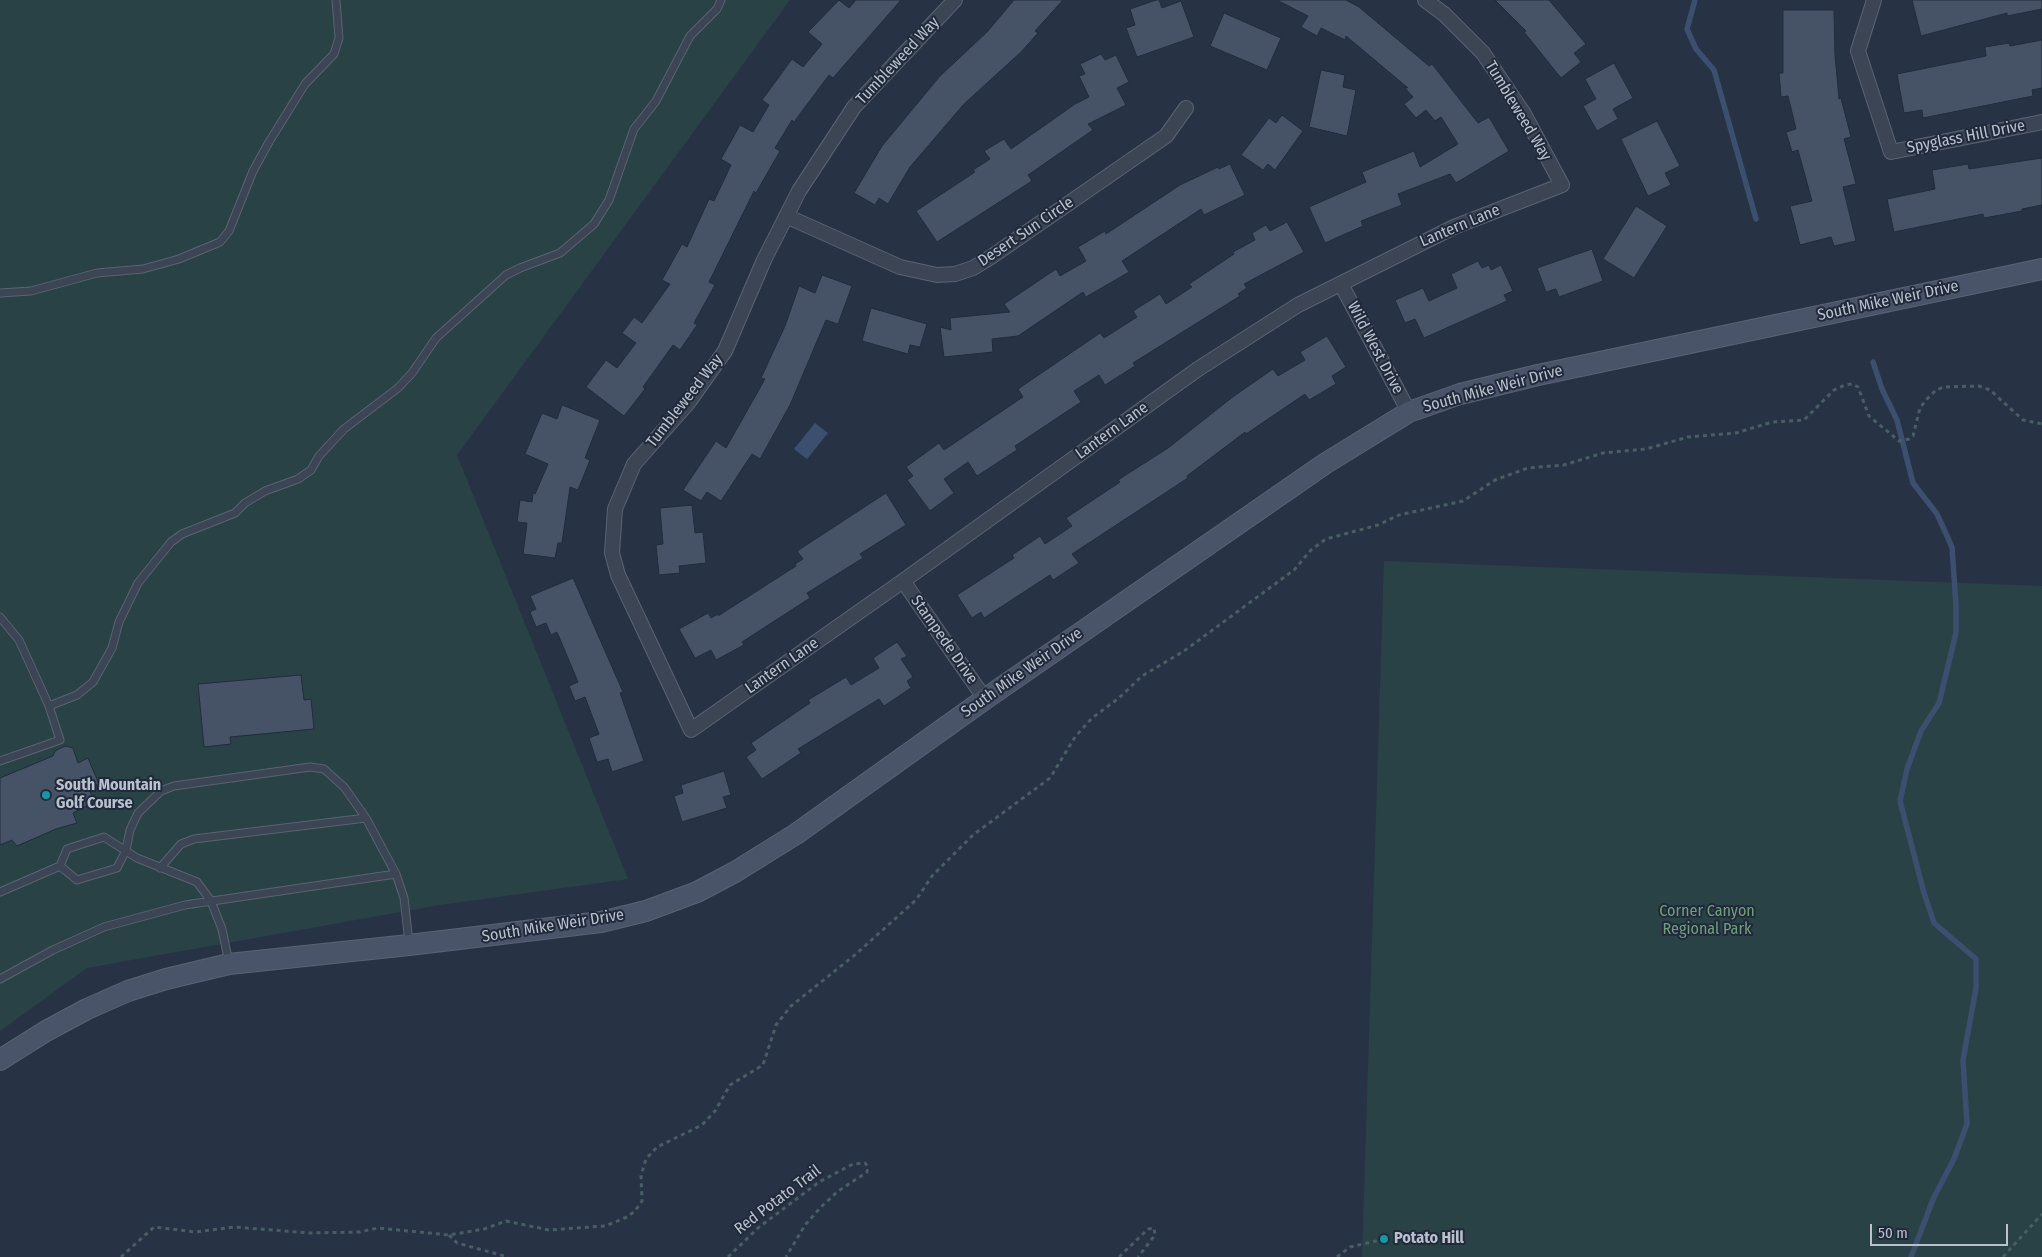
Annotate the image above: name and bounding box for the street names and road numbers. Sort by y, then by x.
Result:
street label: Tumbleweed Way [852,13,944,109]
street label: Tumbleweed Way [1481,58,1555,164]
street label: Spyglass Hill Drive [1905,116,2027,158]
street label: Desert Sun Circle [975,193,1077,271]
street label: Lantern Lane [1417,201,1503,251]
street label: South Mike Weir Drive [1816,277,1960,325]
street label: Wild West Drive [1343,298,1407,398]
street label: Tumbleweed Way [643,351,727,451]
street label: South Mike Weir Drive [1421,361,1565,417]
street label: Lantern Lane [1072,398,1152,464]
street label: Stampede Drive [906,592,982,688]
street label: South Mike Weir Drive [958,624,1086,722]
street label: Lantern Lane [742,634,822,698]
street label: South Mike Weir Drive [481,905,625,947]
street label: Red Potato Trail [731,1161,825,1239]

